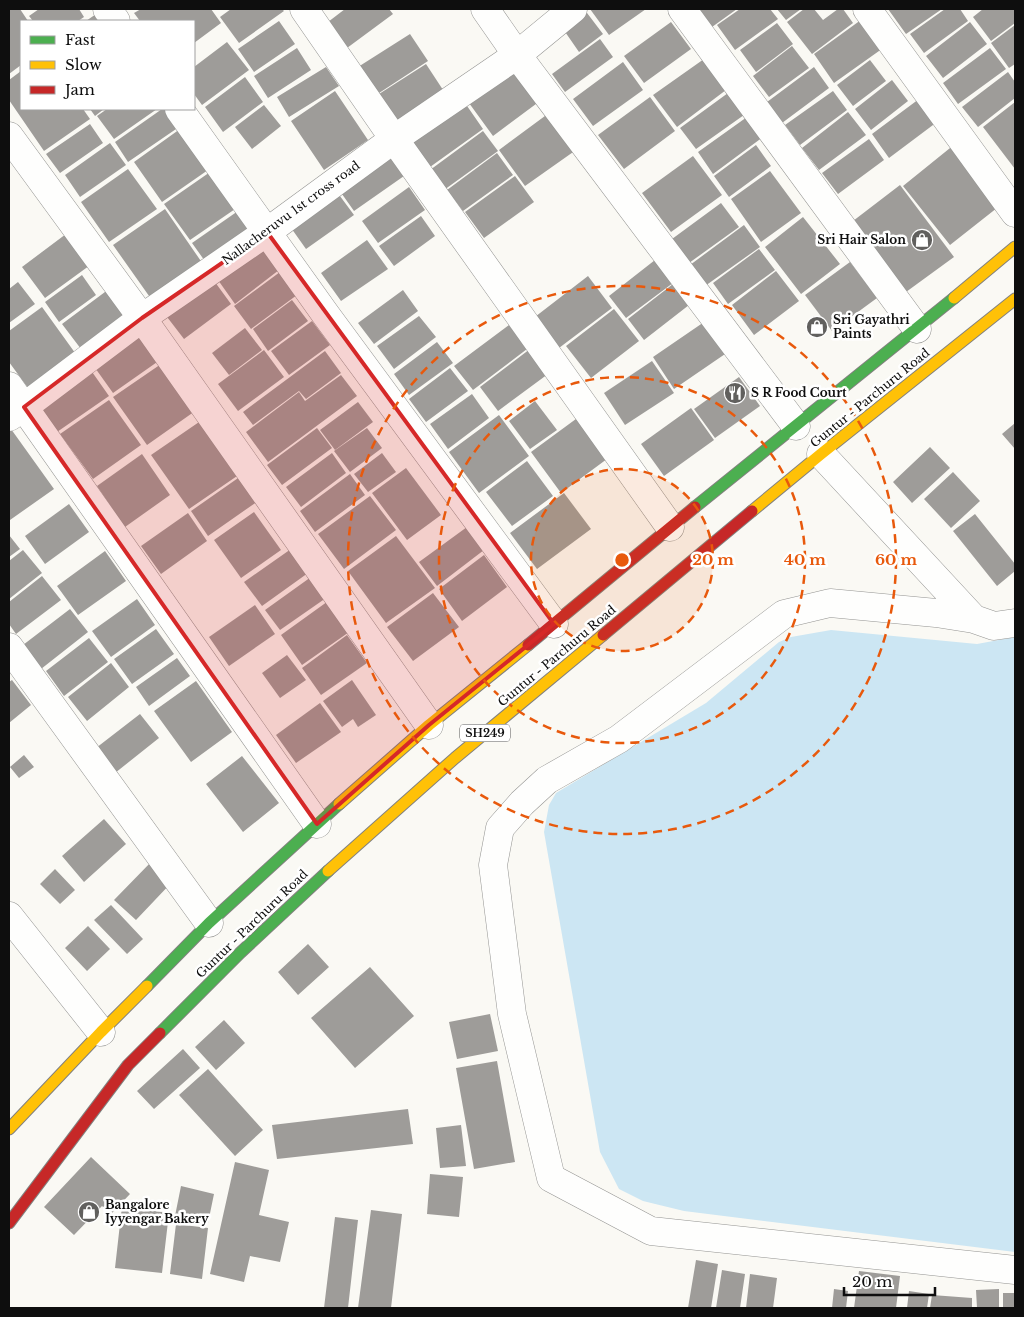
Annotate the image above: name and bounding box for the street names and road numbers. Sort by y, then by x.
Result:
street label: Nallacheruvu 1st cross road [219,158,363,268]
street label: Guntur - Parchuru Road [807,345,932,450]
street label: Guntur - Parchuru Road [495,602,619,709]
road number: SH249 [460,724,510,741]
street label: Guntur - Parchuru Road [193,866,311,981]

